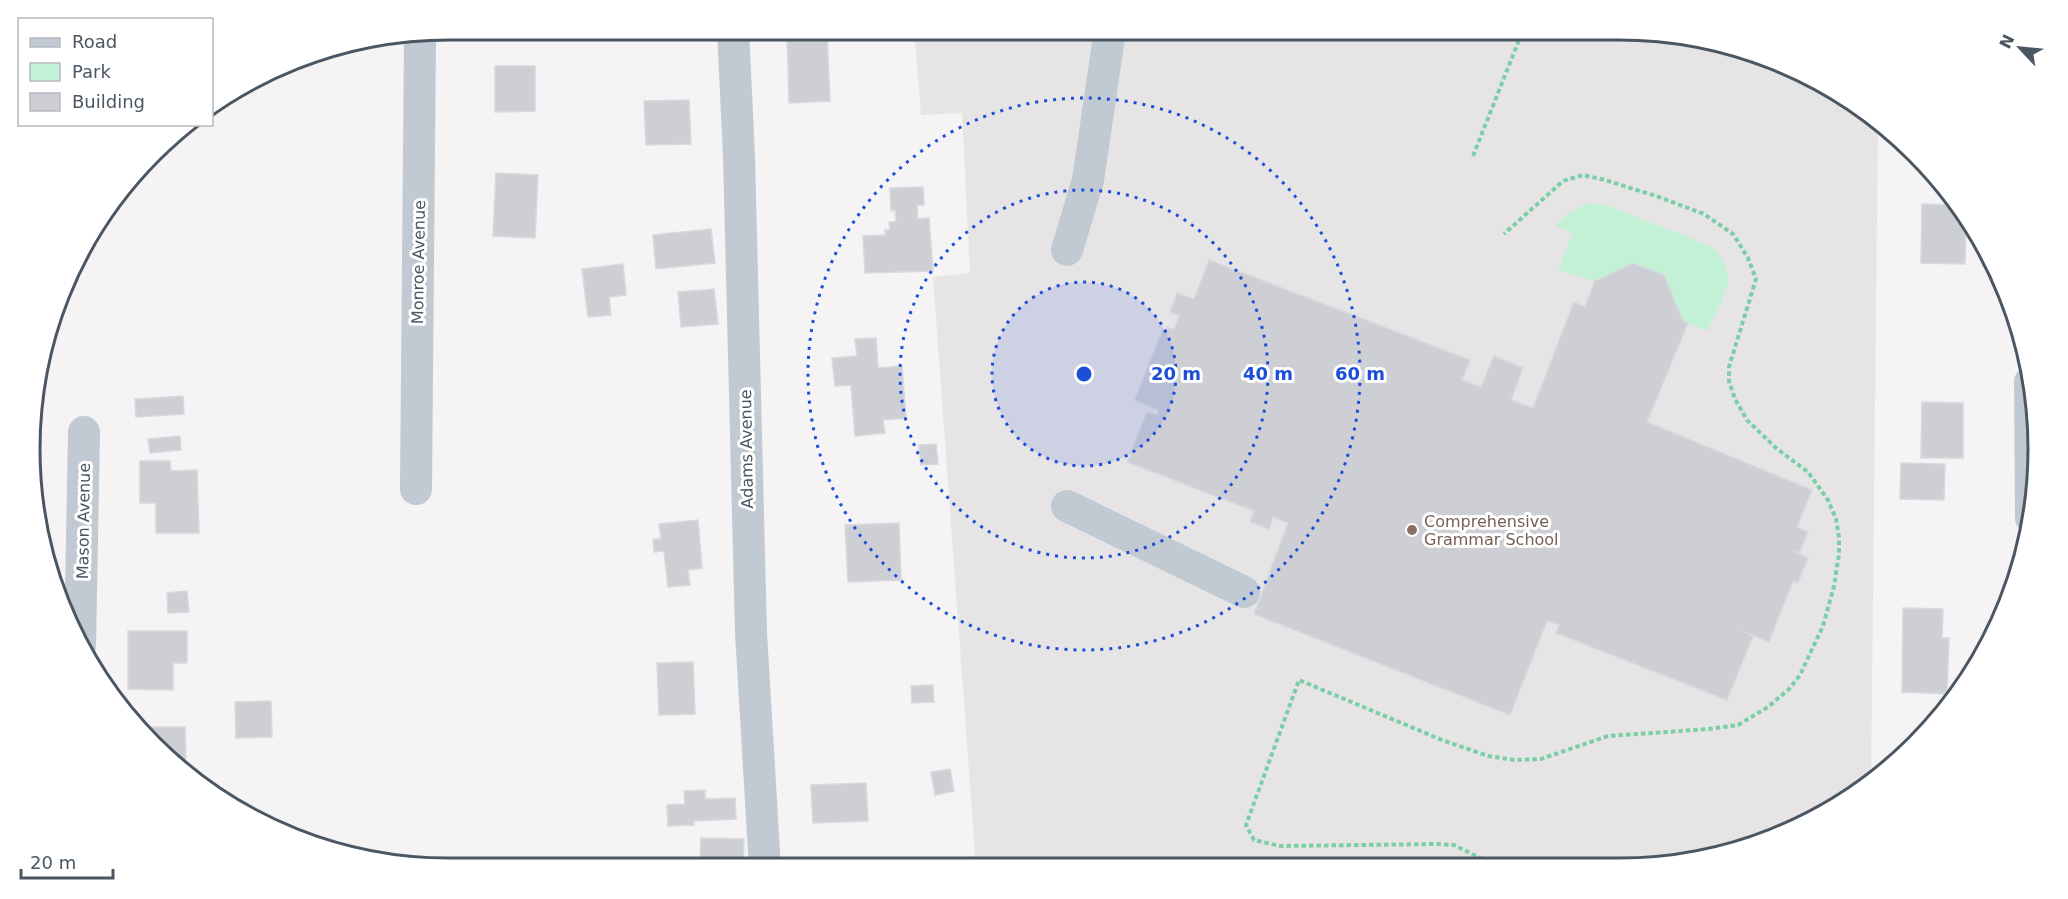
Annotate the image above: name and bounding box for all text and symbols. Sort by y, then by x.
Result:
legend [18,18,213,126]
north arrow [1990,18,2050,78]
text: Road [72,31,117,52]
text: N [1995,31,2018,52]
text: Park [72,61,111,82]
text: Building [72,91,145,112]
street label: Monroe Avenue [408,200,429,324]
text: 20 m [1151,363,1201,384]
text: 40 m [1243,363,1293,384]
text: 60 m [1335,363,1385,384]
centre of rings [1074,364,1094,384]
street label: Adams Avenue [736,389,757,509]
street label: Mason Avenue [73,463,94,579]
place label: Comprehensive Grammar School [1424,512,1559,549]
marker: Comprehensive Grammar School [1405,523,1419,537]
scale bar [21,842,112,880]
text: 20 m [30,852,76,873]

